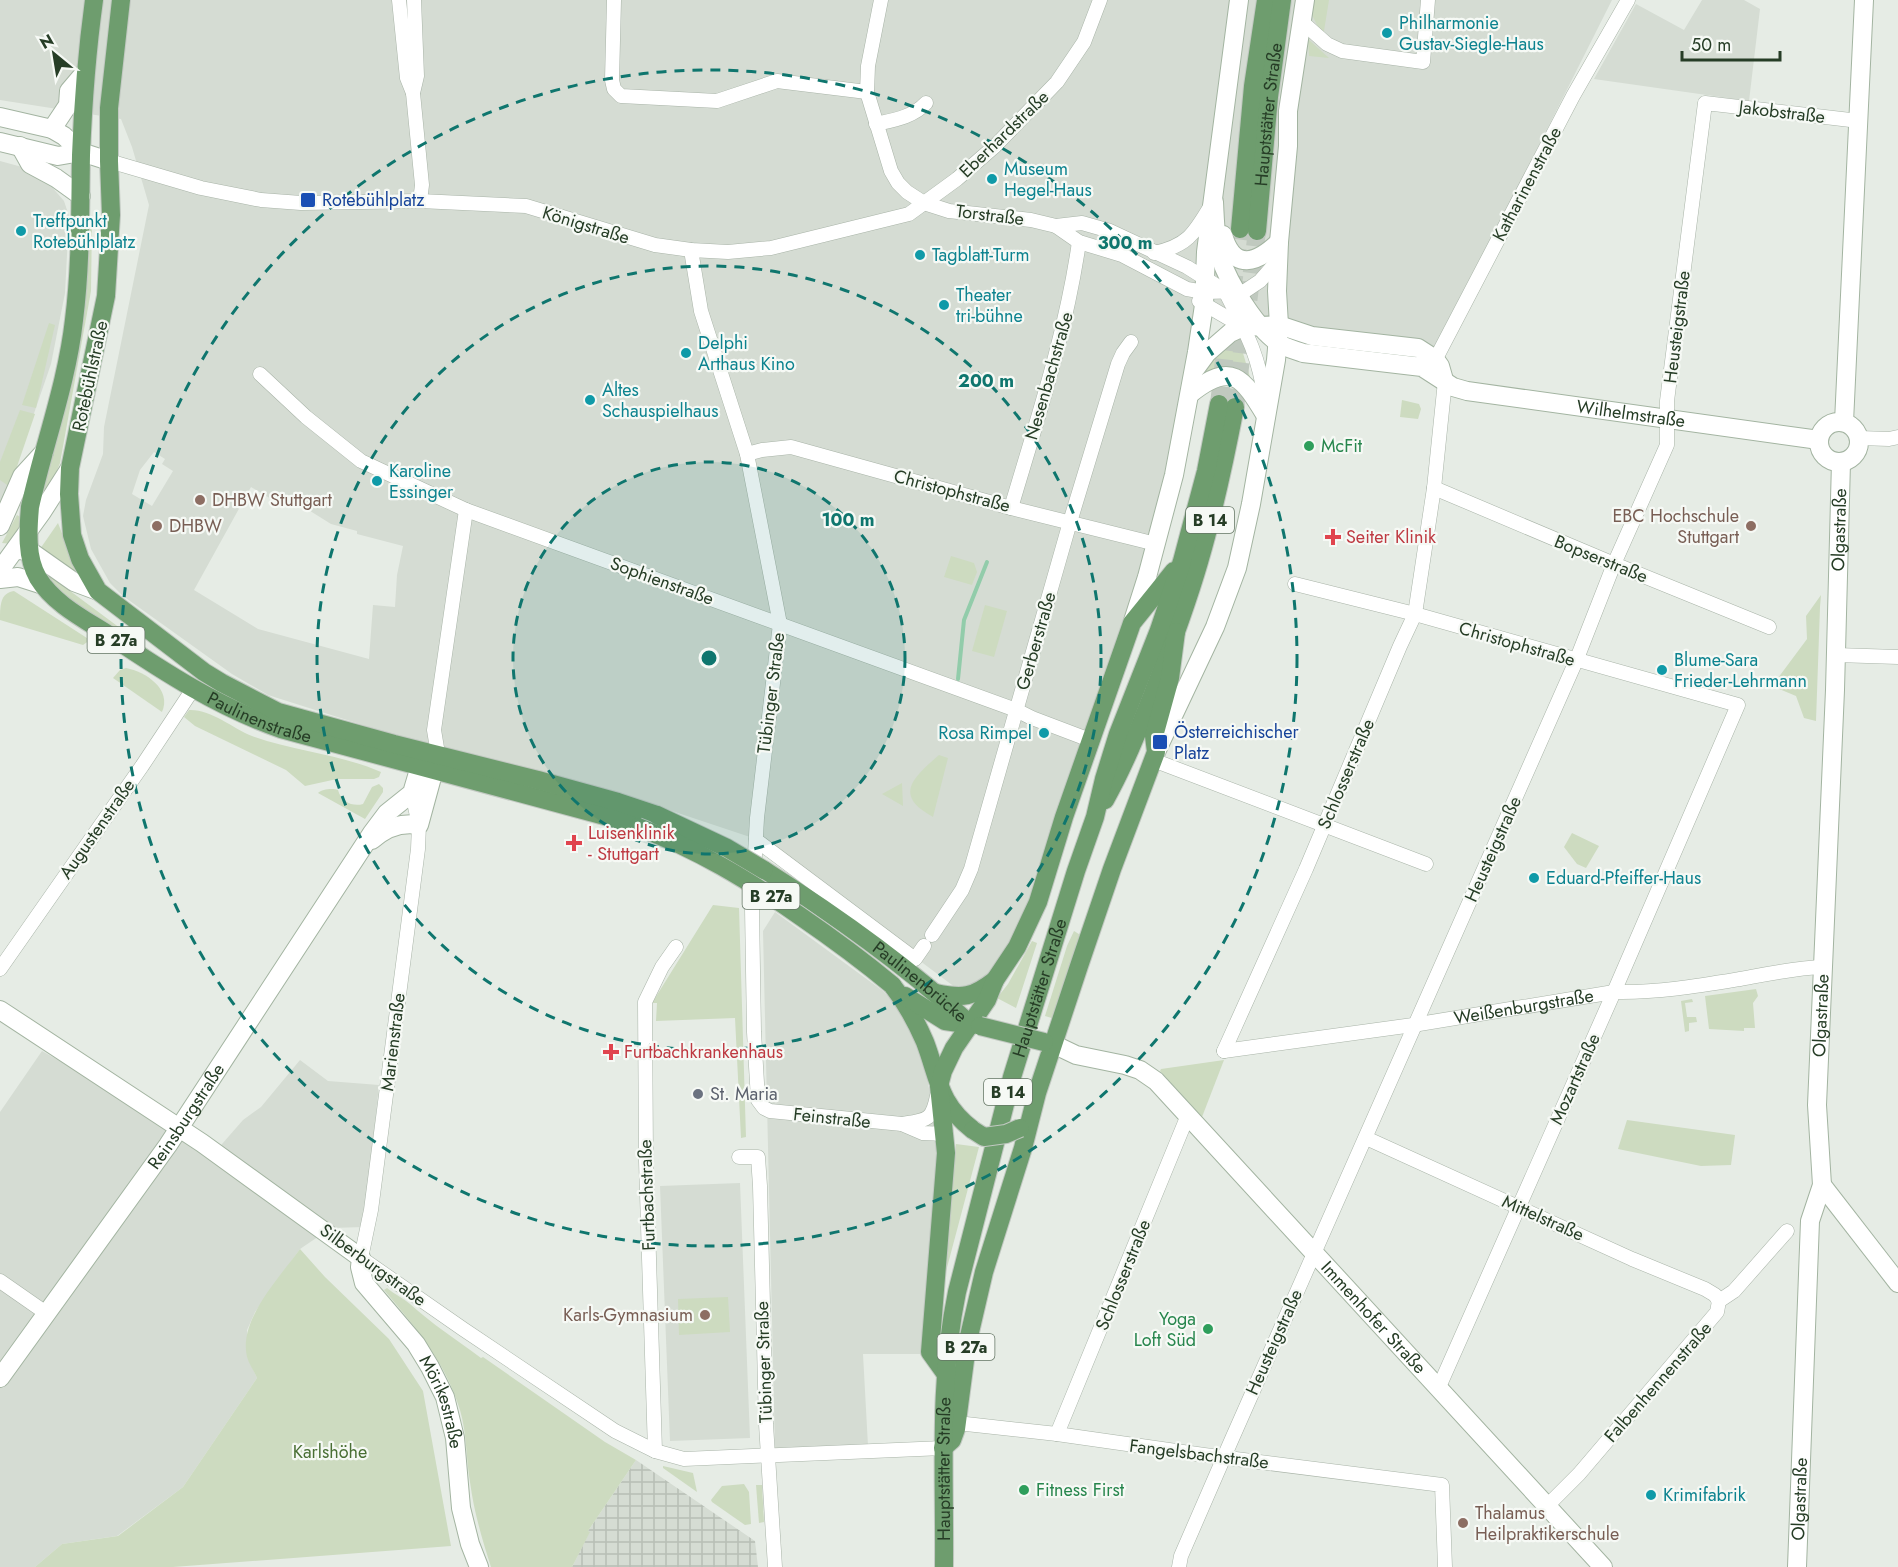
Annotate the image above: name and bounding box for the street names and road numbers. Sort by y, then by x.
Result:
street label: Hauptstätter Straße [1248,41,1289,187]
street label: Eberhardstraße [953,84,1055,184]
street label: Jakobstraße [1735,94,1827,130]
street label: Katharinenstraße [1486,122,1568,246]
street label: Torstraße [954,198,1026,232]
street label: Königstraße [539,199,633,251]
street label: Heusteigstraße [1657,269,1697,385]
street label: Nesenbachstraße [1018,309,1080,443]
street label: Rotebühlstraße [66,318,114,434]
street label: Wilhelmstraße [1575,393,1687,434]
street label: Christophstraße [891,463,1013,519]
street label: Olgastraße [1825,488,1853,572]
road number: B 14 [1186,507,1234,533]
street label: Bopserstraße [1550,528,1652,590]
street label: Sophienstraße [607,550,717,612]
street label: Gerberstraße [1010,589,1062,693]
street label: Christophstraße [1456,615,1578,673]
road number: B 27a [88,627,144,653]
street label: Tübinger Straße [751,631,791,755]
street label: Paulinenstraße [203,685,314,750]
street label: Schlosserstraße [1311,715,1381,833]
street label: Augustenstraße [53,774,141,884]
street label: Heusteigstraße [1458,792,1528,906]
road number: B 27a [742,883,800,909]
street label: Hauptstätter Straße [1006,915,1073,1061]
street label: Paulinenbrücke [867,935,973,1029]
street label: Olgastraße [1806,973,1836,1058]
street label: Weißenburgstraße [1452,983,1595,1031]
street label: Marienstraße [374,991,412,1093]
street label: Mozartstraße [1543,1029,1607,1129]
street label: Reinsburgstraße [141,1058,231,1175]
road number: B 14 [984,1079,1032,1105]
street label: Feinstraße [792,1101,872,1135]
street label: Furtbachstraße [632,1139,662,1251]
street label: Mittelstraße [1498,1188,1588,1248]
street label: Schlosserstraße [1089,1216,1157,1334]
street label: Silberburgstraße [314,1217,432,1313]
street label: Immenhofer Straße [1315,1255,1432,1380]
street label: Heusteigstraße [1239,1285,1309,1399]
street label: Tübinger Straße [749,1301,779,1423]
street label: Falbenhennenstraße [1598,1316,1718,1448]
road number: B 27a [938,1334,994,1360]
street label: Mörikestraße [413,1350,469,1450]
street label: Hauptstätter Straße [931,1397,958,1541]
street label: Fangelsbachstraße [1128,1433,1270,1475]
street label: Olgastraße [1785,1457,1814,1541]

